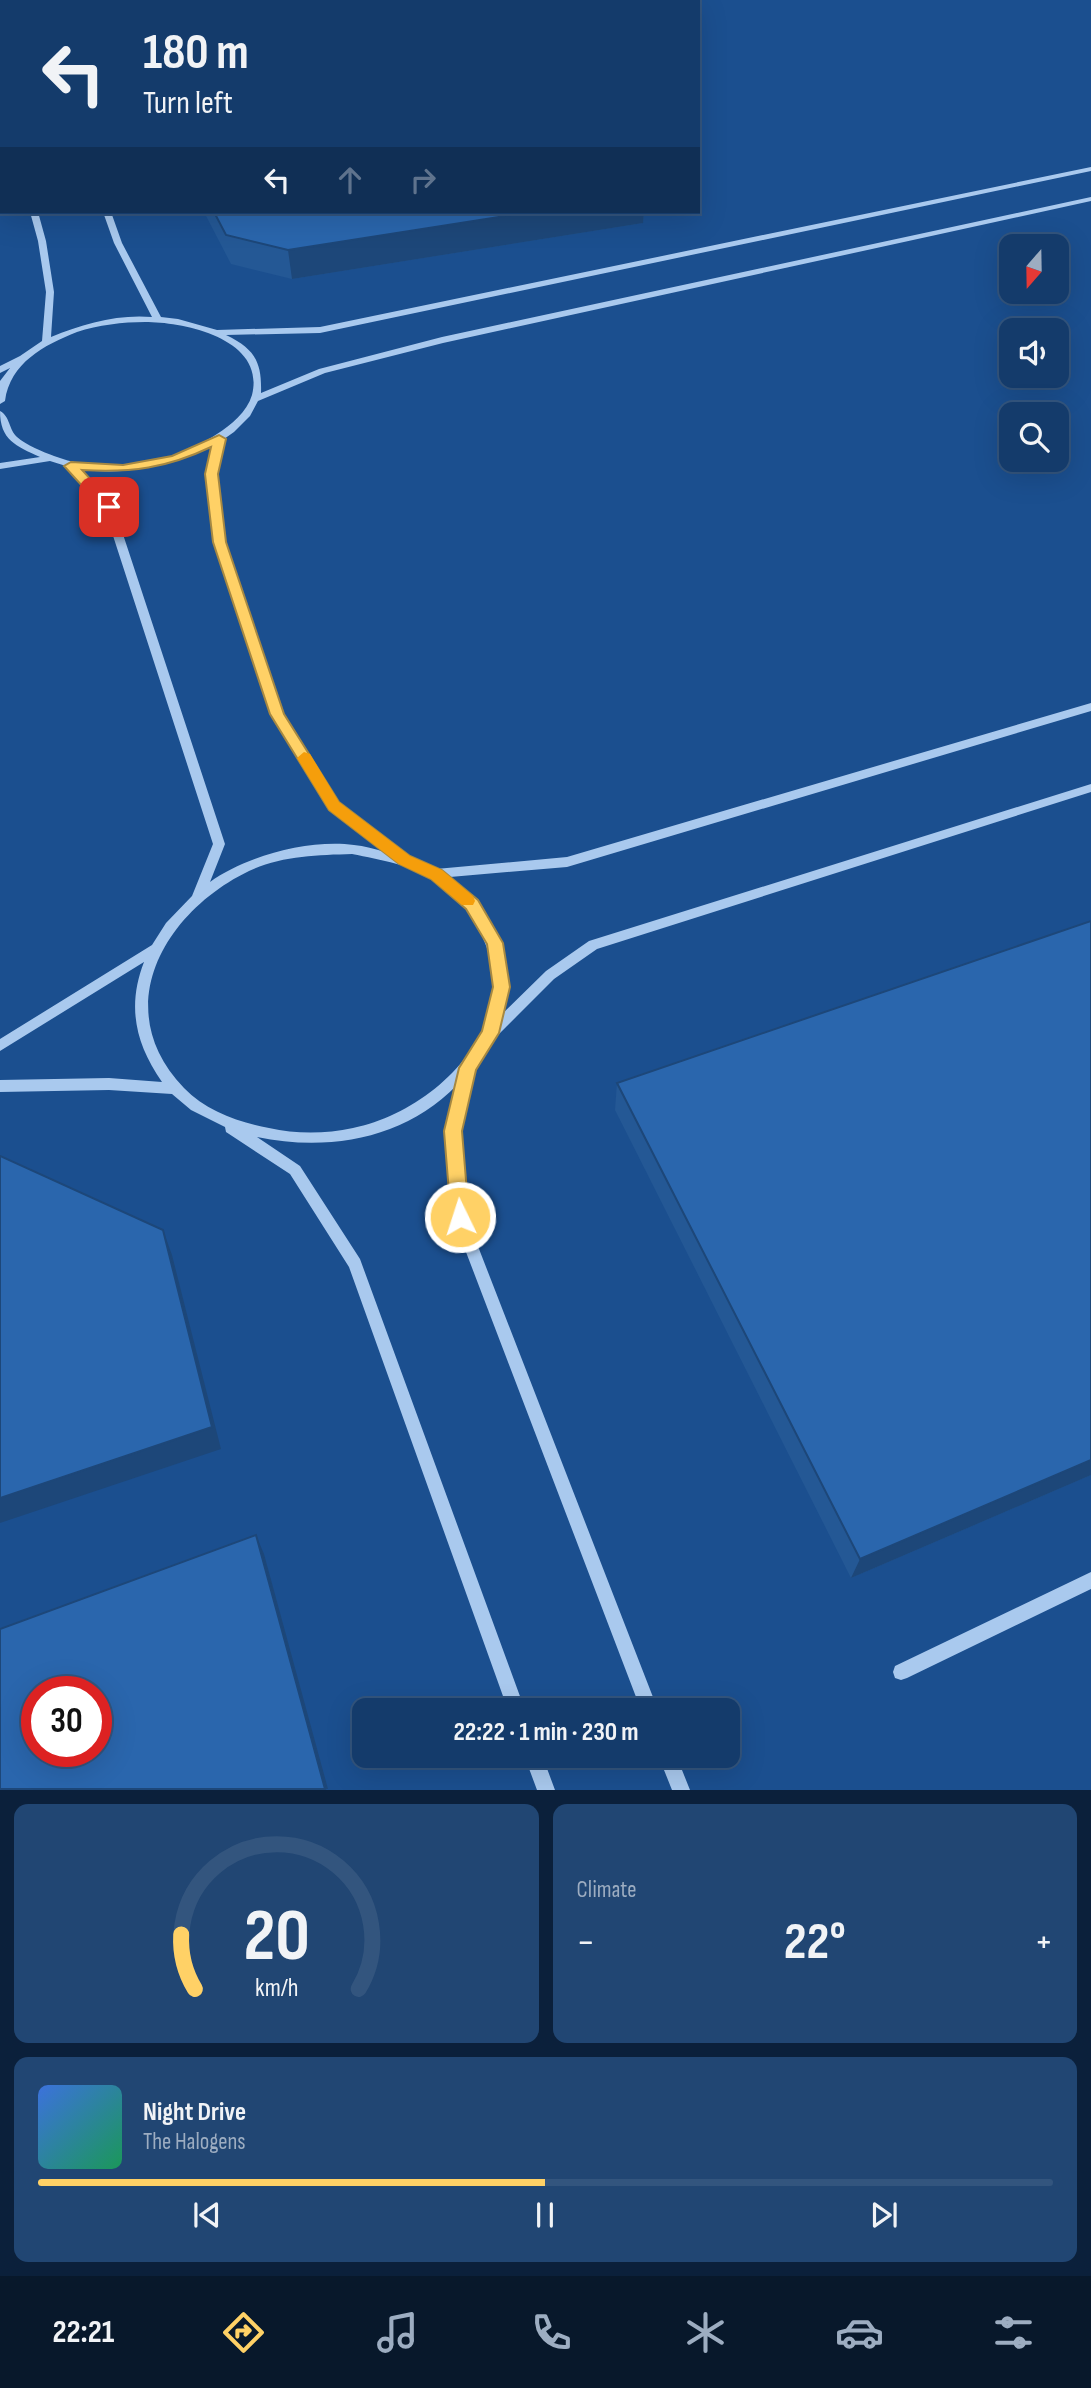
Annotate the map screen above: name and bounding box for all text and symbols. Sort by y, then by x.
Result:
text: 180 m [143,24,249,83]
icon: left [28,28,119,119]
text: Turn left [143,84,233,123]
icon: left [258,161,296,199]
icon: ahead [331,161,369,199]
icon: right [404,161,442,199]
north arrow [999,234,1069,304]
map controls [999,234,1069,472]
button: sound [999,318,1069,388]
button: search [999,402,1069,472]
pin [79,477,139,537]
icon: arrive [90,488,128,526]
position arrow [423,1180,497,1254]
speed limit sign: 30 [21,1676,112,1767]
text: 22:22 · 1 min · 230 m [453,1717,639,1748]
text: Climate [577,1876,636,1904]
text: 20 [243,1894,310,1982]
text: 22° [784,1911,846,1974]
text: − [577,1920,595,1965]
text: + [1034,1920,1053,1965]
text: km/h [255,1973,298,2004]
text: Night Drive [143,2097,246,2128]
text: The Halogens [143,2128,246,2156]
icon: previous [188,2196,226,2234]
icon: pause [526,2196,564,2234]
icon: next [865,2196,903,2234]
icon: directions [219,2308,268,2357]
icon: music [373,2308,422,2357]
icon: phone [527,2308,576,2357]
icon: climate [681,2308,730,2357]
icon: car [835,2308,884,2357]
icon: filters [989,2308,1038,2357]
text: 22:21 [53,2313,114,2352]

